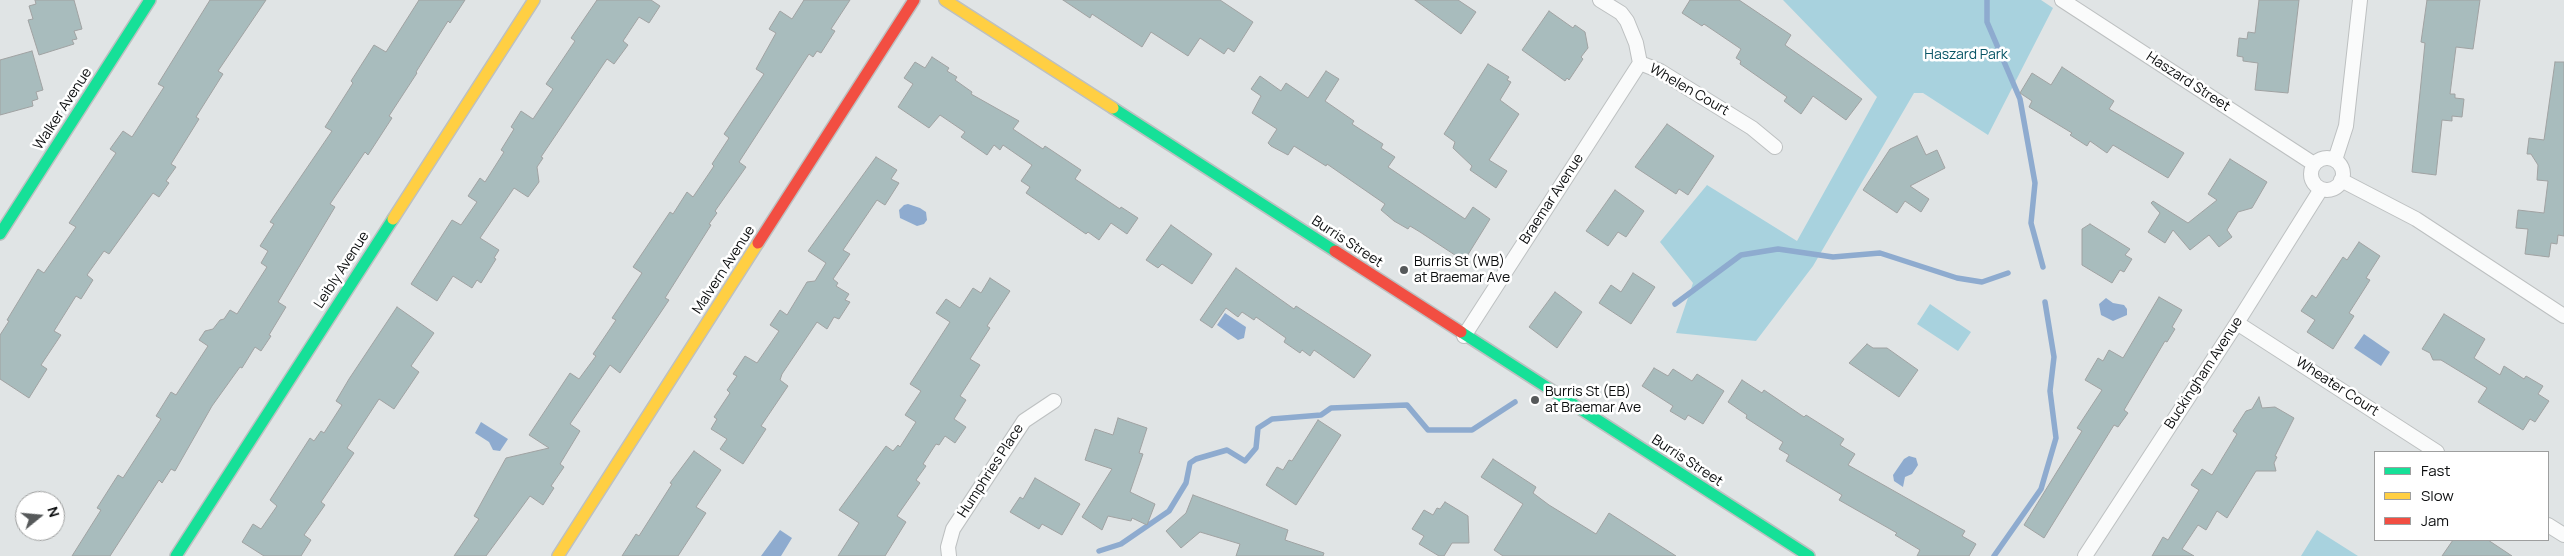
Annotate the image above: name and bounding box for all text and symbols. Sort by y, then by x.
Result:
park label: Haszard Park [1924,47,2008,63]
street label: Haszard Street [2143,49,2233,115]
street label: Whelen Court [1646,60,1732,120]
street label: Walker Avenue [30,65,96,153]
street label: Braemar Avenue [1516,151,1588,247]
street label: Burris Street [1308,213,1386,271]
street label: Malvern Avenue [689,223,759,317]
street label: Leibly Avenue [311,228,373,312]
place label: Burris St (WB) at Braemar Ave [1414,254,1510,286]
marker: Burris St (WB) at Braemar Ave [1398,264,1410,276]
street label: Buckingham Avenue [2162,314,2246,432]
street label: Wheater Court [2292,354,2382,420]
place label: Burris St (EB) at Braemar Ave [1545,384,1641,417]
marker: Burris St (EB) at Braemar Ave [1529,394,1541,406]
street label: Humphries Place [954,421,1028,521]
street label: Burris Street [1648,432,1726,490]
legend [2374,451,2549,541]
text: Fast [2421,460,2450,481]
text: Slow [2421,485,2454,506]
north arrow [15,491,65,541]
text: N [43,504,64,519]
text: Jam [2421,510,2449,531]

